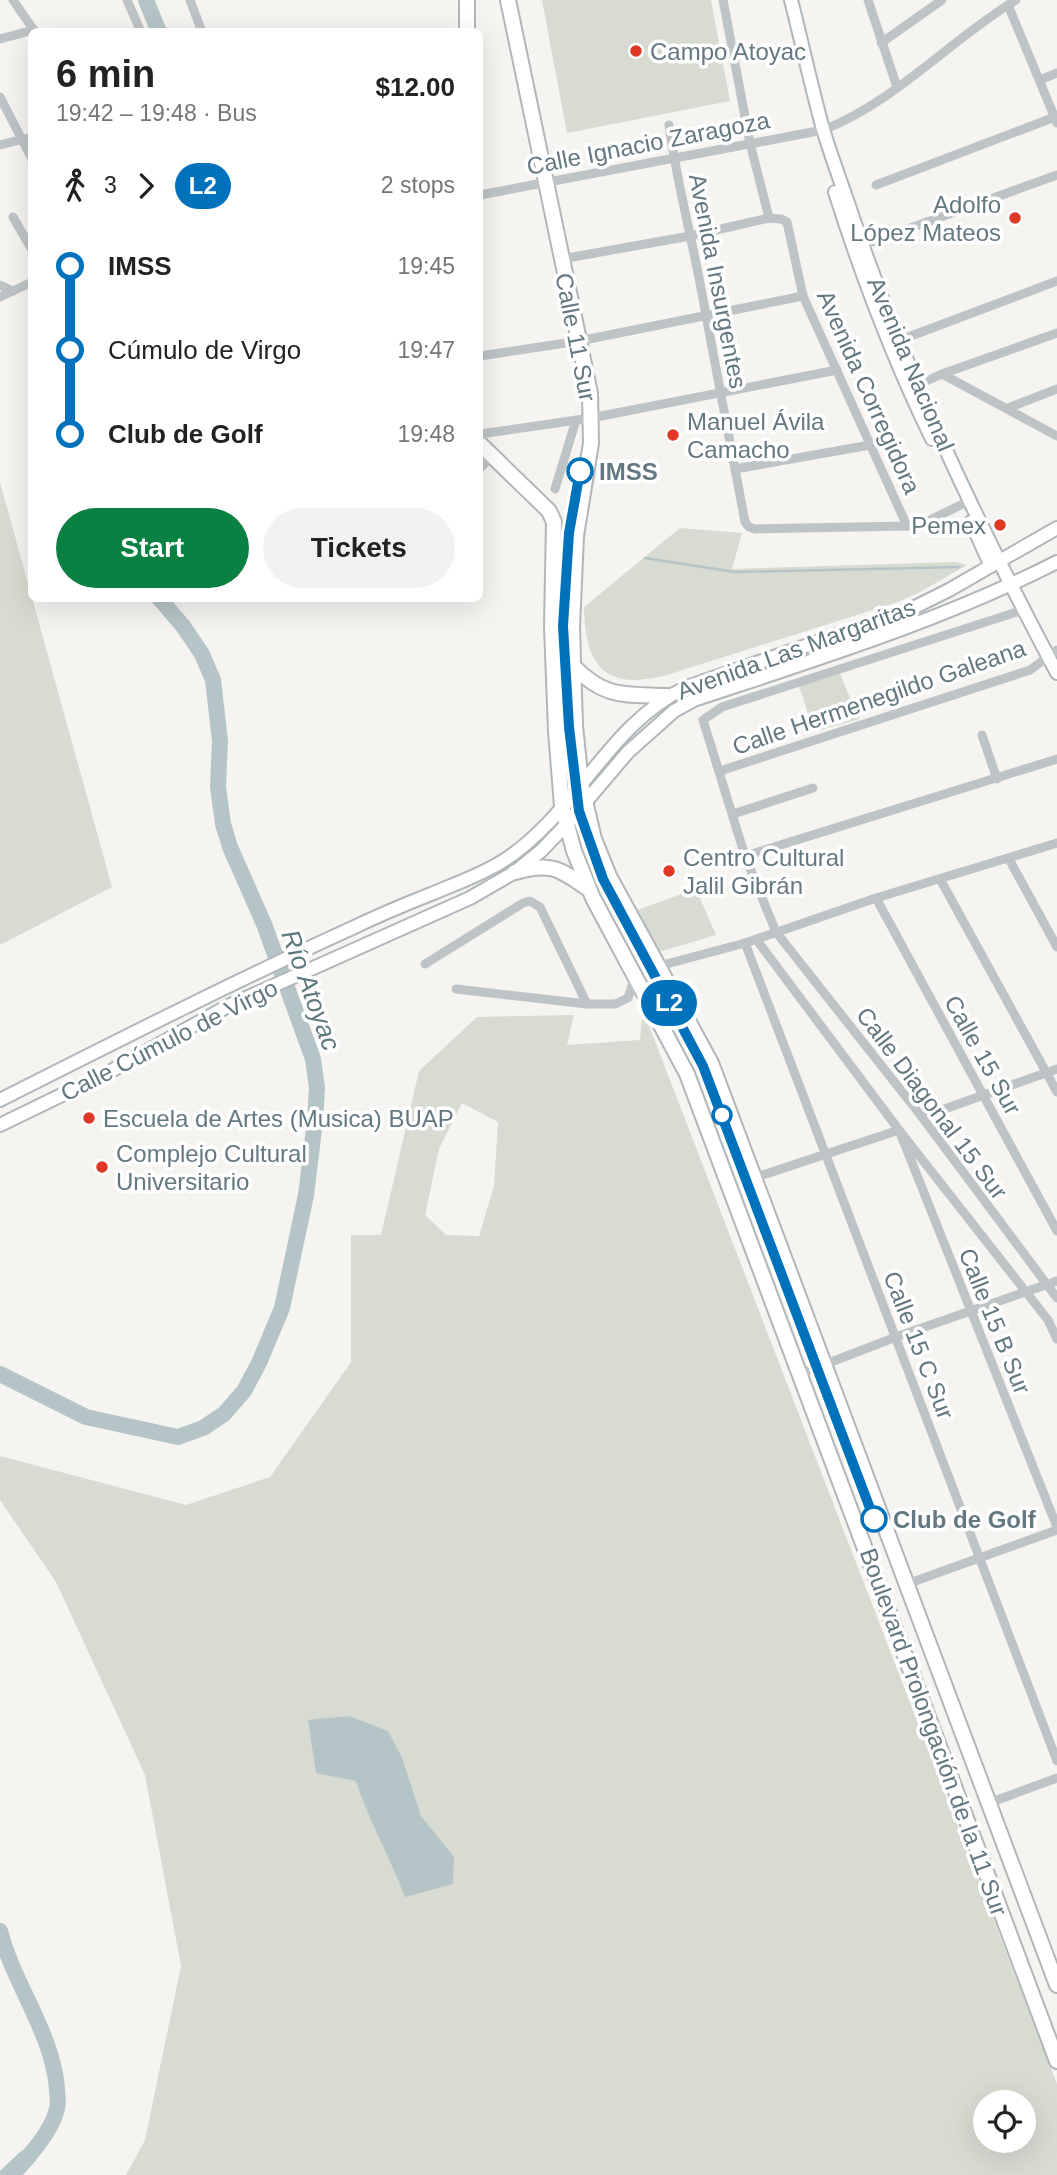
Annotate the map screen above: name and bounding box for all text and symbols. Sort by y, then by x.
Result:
place label: Campo Atoyac [650,38,806,65]
marker: Campo Atoyac [628,43,644,59]
text: 6 min [56,53,155,95]
text: $12.00 [375,72,455,102]
text: 19:42 – 19:48 · Bus [56,100,257,126]
street label: Calle Ignacio Zaragoza [524,106,772,180]
icon: walk [56,167,94,205]
icon: forward [127,167,165,205]
street label: Avenida Insurgentes [684,171,752,391]
text: 3 [104,172,117,198]
text: L2 [189,172,217,199]
text: 2 stops [381,172,455,198]
place label: Adolfo López Mateos [850,191,1001,246]
marker: Adolfo López Mateos [1007,210,1023,226]
text: IMSS [108,251,172,281]
text: 19:45 [397,253,455,279]
street label: Calle 11 Sur [550,270,602,404]
street label: Avenida Nacional [862,273,960,455]
street label: Avenida Corregidora [812,286,926,498]
text: Cúmulo de Virgo [108,335,301,365]
text: 19:47 [397,337,455,363]
place label: Manuel Ávila Camacho [687,408,825,463]
text: Club de Golf [108,419,263,449]
text: 19:48 [397,421,455,447]
marker: Manuel Ávila Camacho [665,427,681,443]
marker: IMSS [567,458,593,484]
place label: IMSS [599,458,658,485]
button: Start [56,508,249,588]
button: Tickets [263,508,455,588]
place label: Pemex [911,512,986,539]
marker: Pemex [992,517,1008,533]
street label: Avenida Las Margaritas [673,593,919,705]
street label: Calle Hermenegildo Galeana [729,634,1030,760]
place label: Centro Cultural Jalil Gibrán [683,844,844,899]
marker: Centro Cultural Jalil Gibrán [661,863,677,879]
water label: Río Atoyac [275,926,347,1054]
street label: Calle Cúmulo de Virgo [56,974,282,1106]
line badge: L2 [638,980,700,1026]
text: L2 [655,989,683,1016]
street label: Calle 15 Sur [939,991,1027,1119]
street label: Calle Diagonal 15 Sur [851,1002,1013,1204]
place label: Escuela de Artes (Musica) BUAP [103,1105,454,1132]
unlabelled marker [712,1105,732,1125]
marker: Escuela de Artes (Musica) BUAP [81,1110,97,1126]
place label: Complejo Cultural Universitario [116,1140,307,1195]
marker: Complejo Cultural Universitario [94,1159,110,1175]
street label: Calle 15 B Sur [953,1244,1037,1398]
street label: Calle 15 C Sur [878,1267,960,1423]
marker: Club de Golf [861,1506,887,1532]
place label: Club de Golf [893,1506,1037,1533]
street label: Boulevard Prolongación de la 11 Sur [855,1545,1013,1919]
map controls [973,2090,1036,2153]
button: locate [973,2090,1036,2153]

